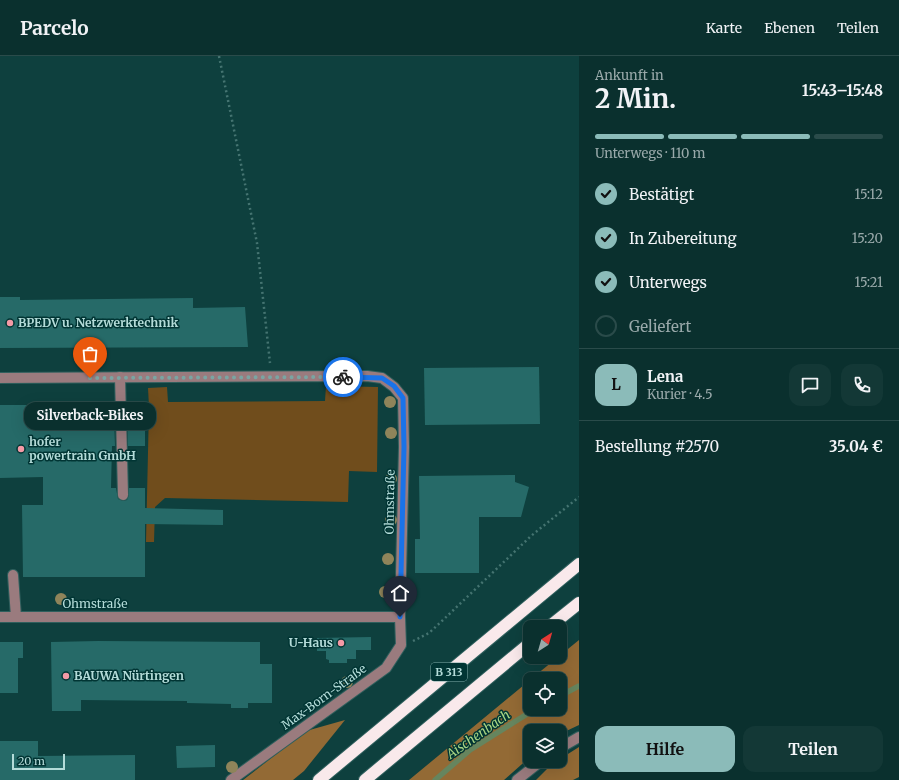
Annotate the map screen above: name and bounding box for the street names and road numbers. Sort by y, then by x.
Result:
street label: Ohmstraße [381,469,398,535]
street label: Ohmstraße [63,596,127,611]
street label: Max-Born-Straße [278,661,369,733]
road number: B 313 [431,663,467,681]

